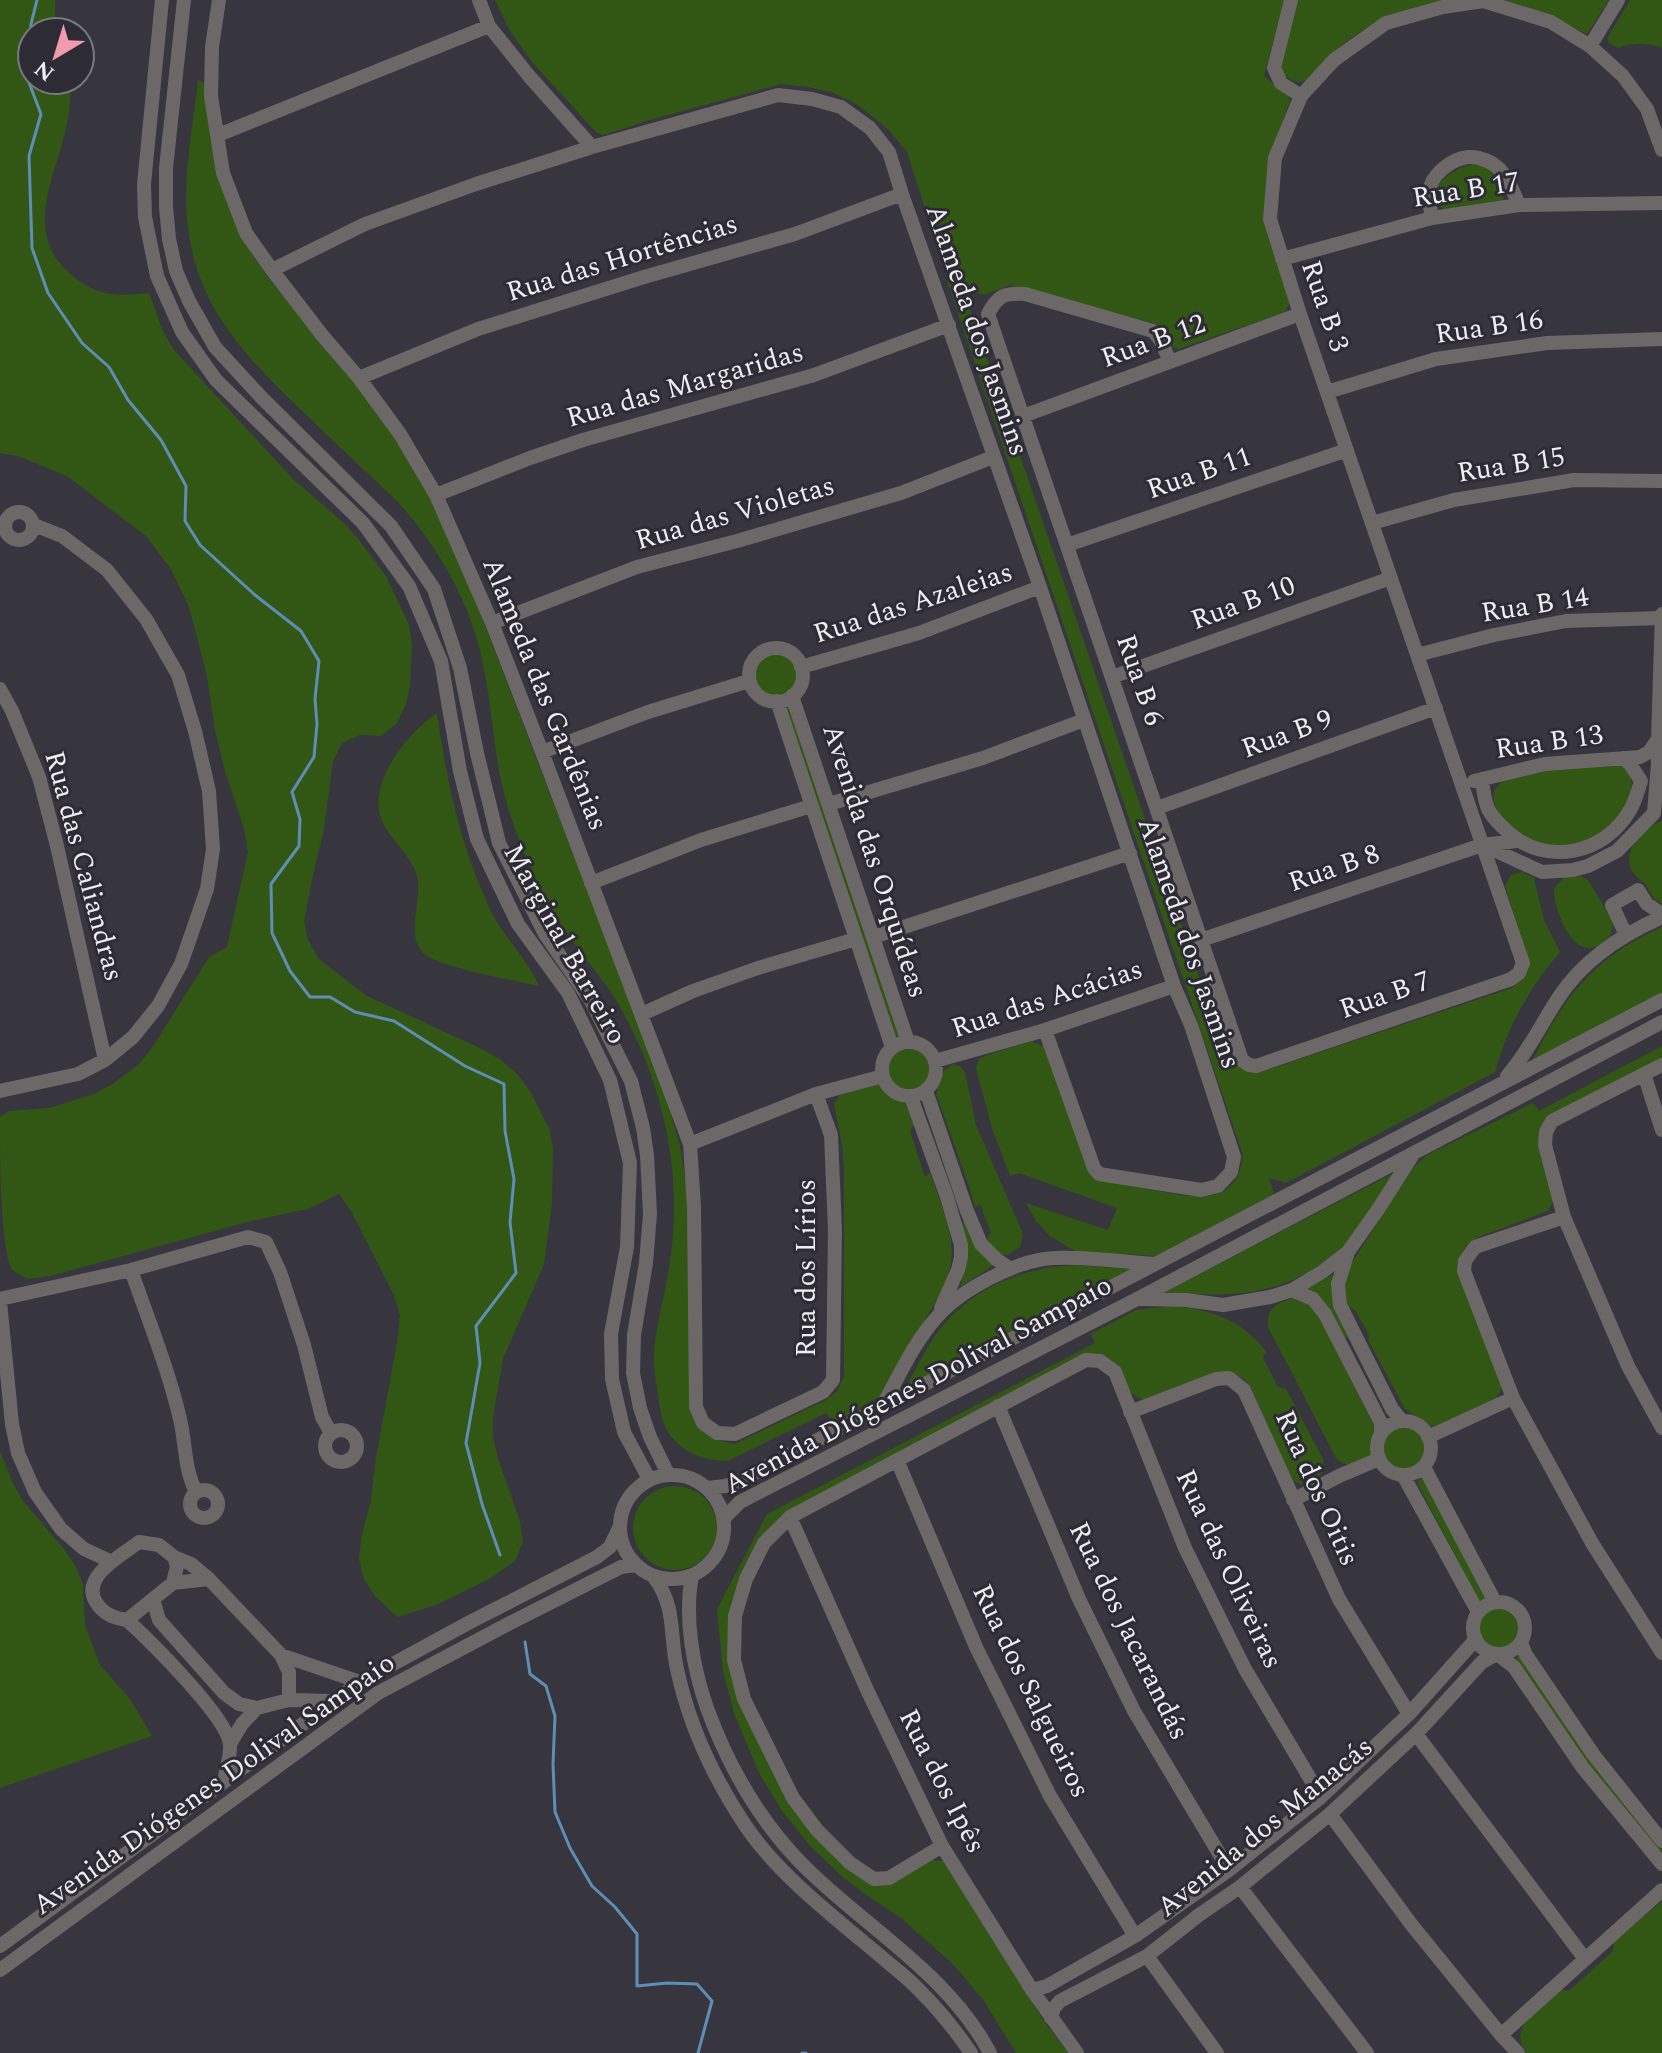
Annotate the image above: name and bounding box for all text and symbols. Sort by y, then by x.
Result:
north arrow [16,16,96,96]
text: N [27,52,62,89]
street label: Rua B 17 [1409,160,1523,220]
street label: Alameda dos Jasmins [914,198,1040,462]
street label: Rua das Hortências [501,202,743,314]
street label: Rua B 3 [1289,254,1361,358]
street label: Rua B 16 [1432,298,1546,356]
street label: Rua B 12 [1095,302,1211,380]
street label: Rua das Margaridas [561,331,809,439]
street label: Rua B 11 [1141,435,1257,511]
street label: Rua B 15 [1454,435,1568,495]
street label: Rua das Violetas [630,464,840,562]
street label: Alameda das Gardênias [471,551,619,837]
street label: Rua das Azaleias [808,551,1018,655]
street label: Rua B 10 [1185,564,1301,642]
street label: Rua B 14 [1478,575,1592,635]
street label: Rua B 6 [1104,628,1176,732]
street label: Rua B 9 [1235,698,1339,770]
street label: Rua B 13 [1492,713,1606,771]
street label: Avenida das Orquídeas [810,719,940,1003]
street label: Rua das Caliandras [33,746,135,986]
street label: Alameda dos Jasmins [1126,811,1252,1075]
street label: Rua B 8 [1282,832,1386,904]
street label: Marginal Barreiro [492,836,638,1052]
street label: Rua das Acácias [946,948,1148,1050]
street label: Rua B 7 [1333,959,1437,1031]
street label: Rua dos Lírios [785,1179,828,1357]
street label: Avenida Diógenes Dolival Sampaio [716,1264,1120,1506]
street label: Rua dos Oitis [1263,1403,1371,1573]
street label: Rua das Oliveiras [1164,1462,1294,1676]
street label: Rua dos Jacarandás [1057,1514,1201,1748]
street label: Rua dos Salgueiros [960,1577,1102,1805]
street label: Avenida Diógenes Dolival Sampaio [24,1642,404,1926]
street label: Rua dos Ipês [887,1701,997,1861]
street label: Avenida dos Manacás [1147,1726,1383,1928]

